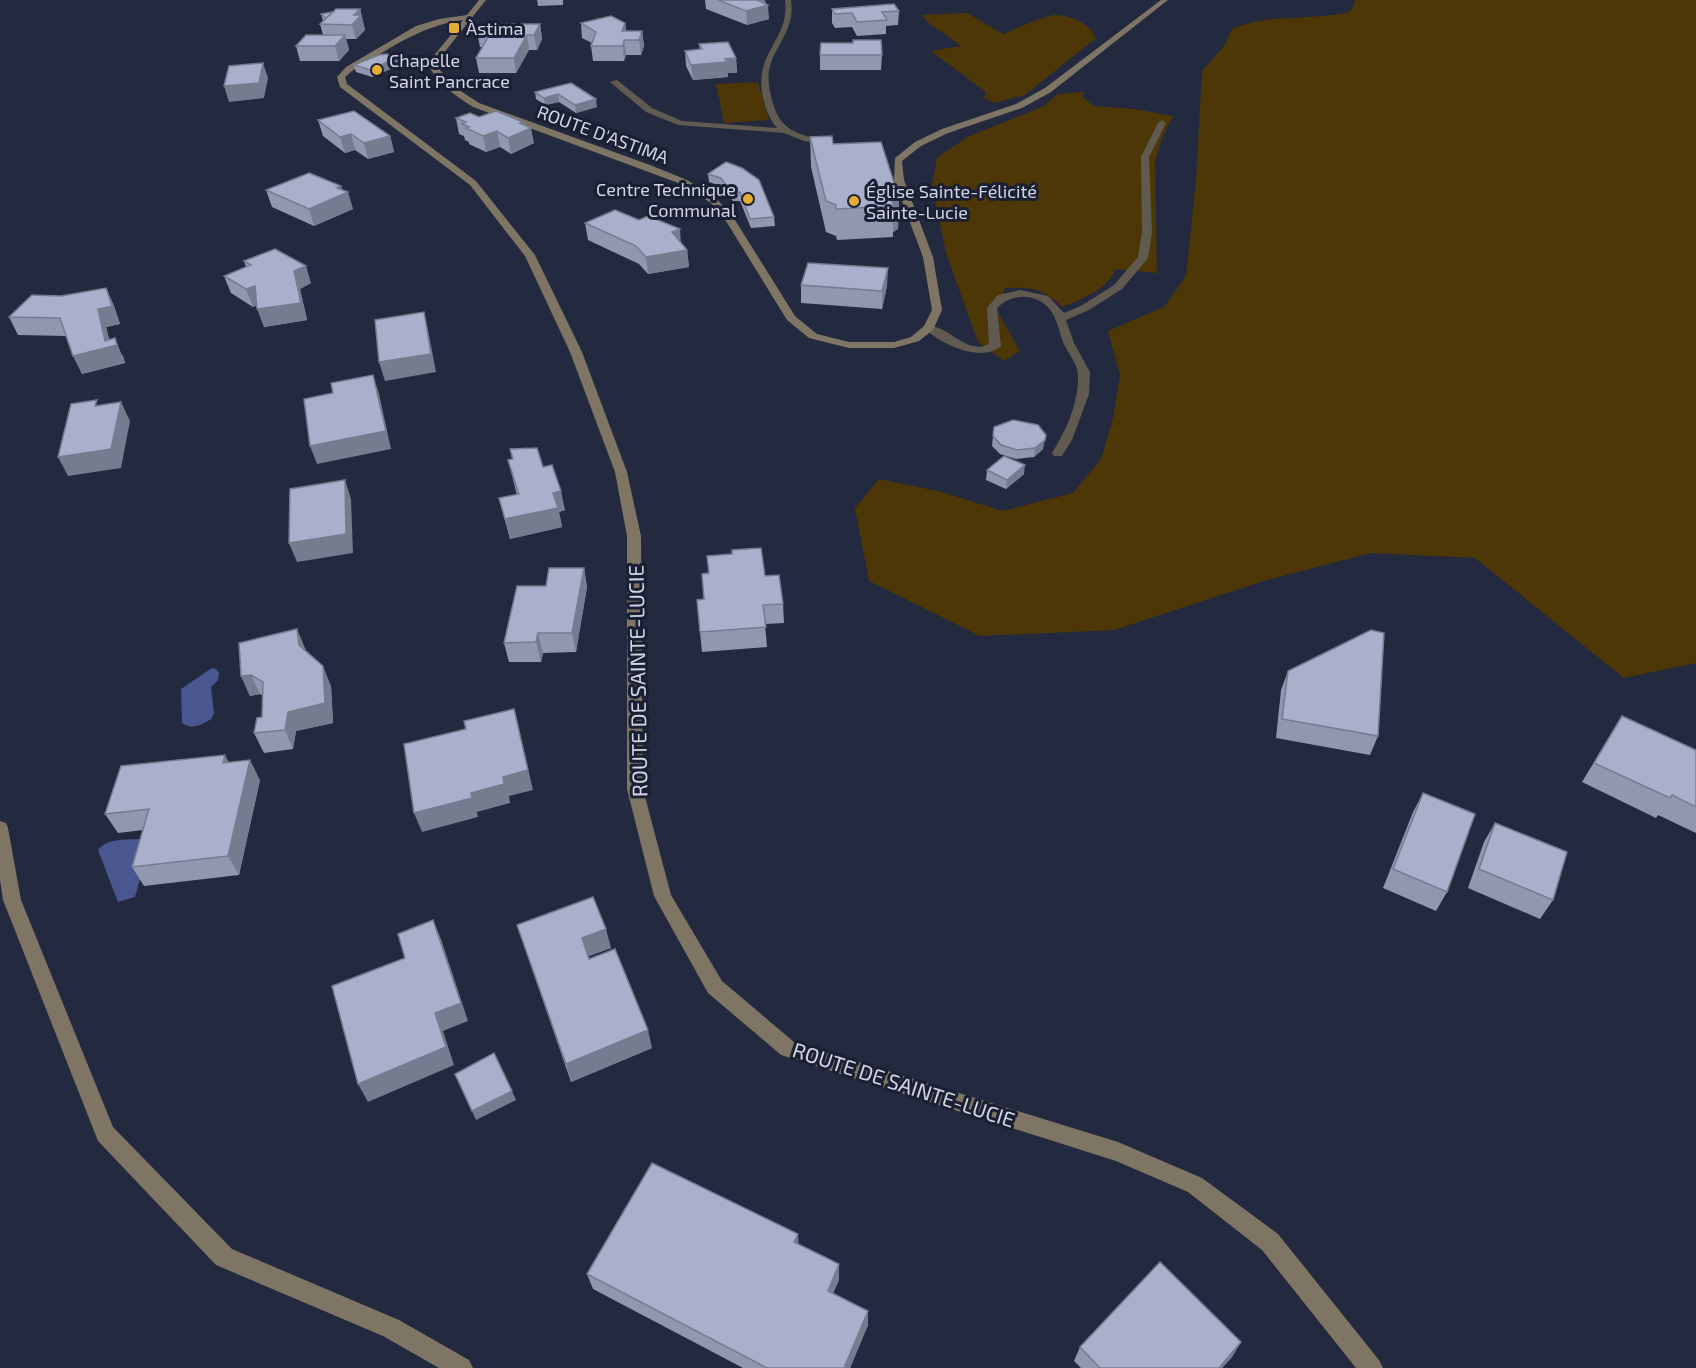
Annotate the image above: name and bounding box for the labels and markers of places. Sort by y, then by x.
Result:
place label: Àstima [466,17,523,39]
marker: Àstima [447,21,461,35]
place label: Chapelle Saint Pancrace [389,49,510,92]
marker: Chapelle Saint Pancrace [370,63,384,77]
place label: Centre Technique Communal [596,178,737,221]
place label: Église Sainte-Félicité Sainte-Lucie [866,180,1037,223]
marker: Centre Technique Communal [741,192,755,206]
marker: Église Sainte-Félicité Sainte-Lucie [847,194,861,208]

